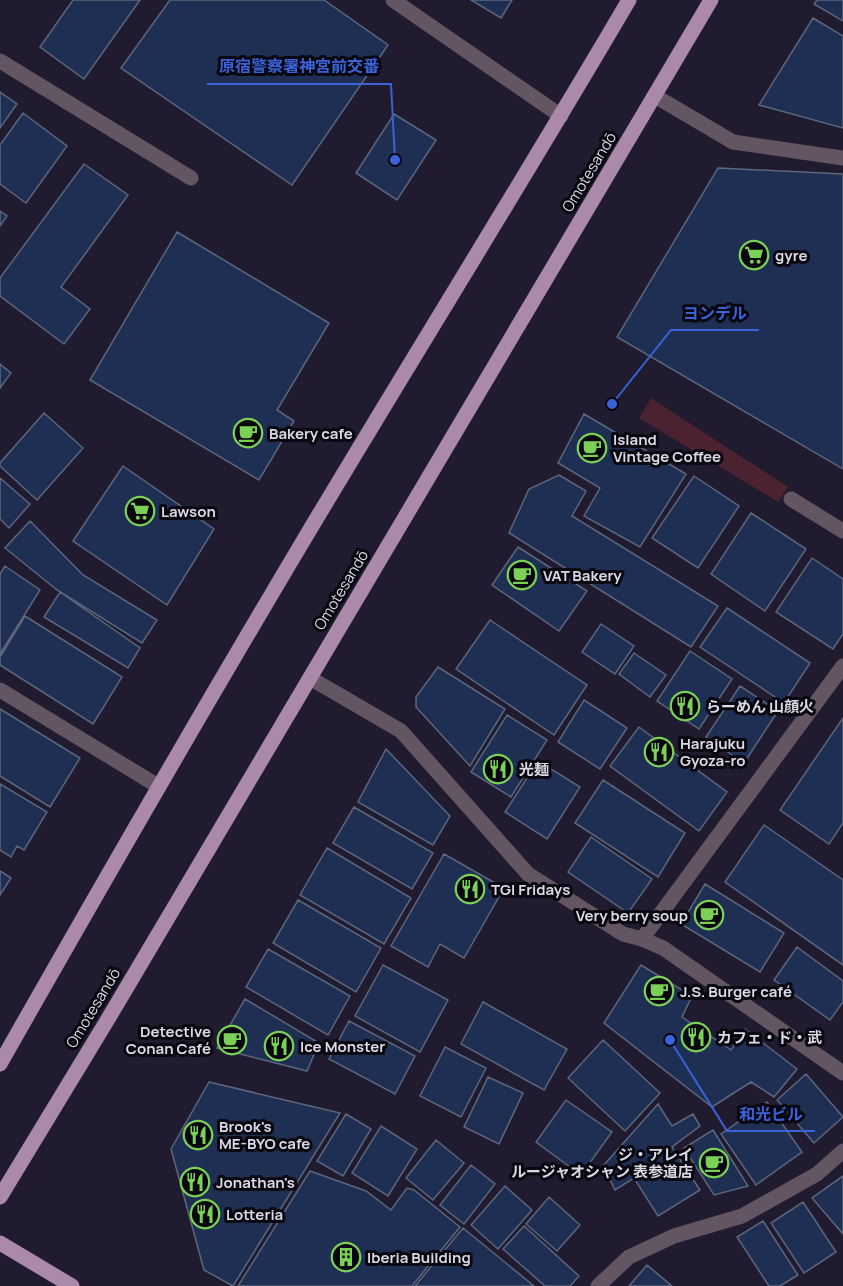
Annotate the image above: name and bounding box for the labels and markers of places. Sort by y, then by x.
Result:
callout: 原宿警察署神宮前交番 [207,50,391,84]
supermarket icon: gyre [738,239,770,271]
place label: gyre [775,245,808,266]
callout: ヨンデル [671,296,759,330]
cafe icon: Bakery cafe [232,417,264,449]
place label: Bakery cafe [269,423,353,444]
place label: Island Vintage Coffee [613,429,721,467]
cafe icon: Island Vintage Coffee [576,432,608,464]
supermarket icon: Lawson [124,495,156,527]
place label: Lawson [161,501,216,522]
cafe icon: VAT Bakery [506,559,538,591]
place label: VAT Bakery [543,565,622,586]
restaurant icon: らーめん 山顔火 [669,690,701,722]
place label: らーめん 山顔火 [706,696,814,717]
place label: Harajuku Gyoza-ro [680,733,746,771]
restaurant icon: Harajuku Gyoza-ro [643,736,675,768]
restaurant icon: 光麺 [482,753,514,785]
place label: 光麺 [519,759,549,780]
restaurant icon: TGI Fridays [454,873,486,905]
place label: TGI Fridays [491,879,570,900]
cafe icon: Very berry soup [693,899,725,931]
place label: Very berry soup [576,905,688,926]
cafe icon: J.S. Burger café [643,975,675,1007]
place label: J.S. Burger café [680,981,792,1002]
place label: Detective Conan Café [126,1021,211,1059]
restaurant icon: カフェ・ド・武 [680,1021,712,1053]
cafe icon: Detective Conan Café [216,1024,248,1056]
place label: カフェ・ド・武 [717,1027,822,1048]
restaurant icon: Ice Monster [263,1030,295,1062]
place label: Ice Monster [300,1036,385,1057]
callout: 和光ビル [727,1097,815,1131]
place label: Brook's ME-BYO cafe [219,1116,310,1154]
restaurant icon: Brook's ME-BYO cafe [182,1119,214,1151]
place label: ジ・アレイ ルージャオシャン 表参道店 [511,1144,693,1182]
cafe icon: ジ・アレイ ルージャオシャン 表参道店 [698,1147,730,1179]
restaurant icon: Jonathan's [179,1166,211,1198]
place label: Jonathan's [216,1172,295,1193]
restaurant icon: Lotteria [189,1198,221,1230]
place label: Lotteria [226,1204,283,1225]
building icon: Iberia Building [330,1241,362,1273]
place label: Iberia Building [367,1247,471,1268]

